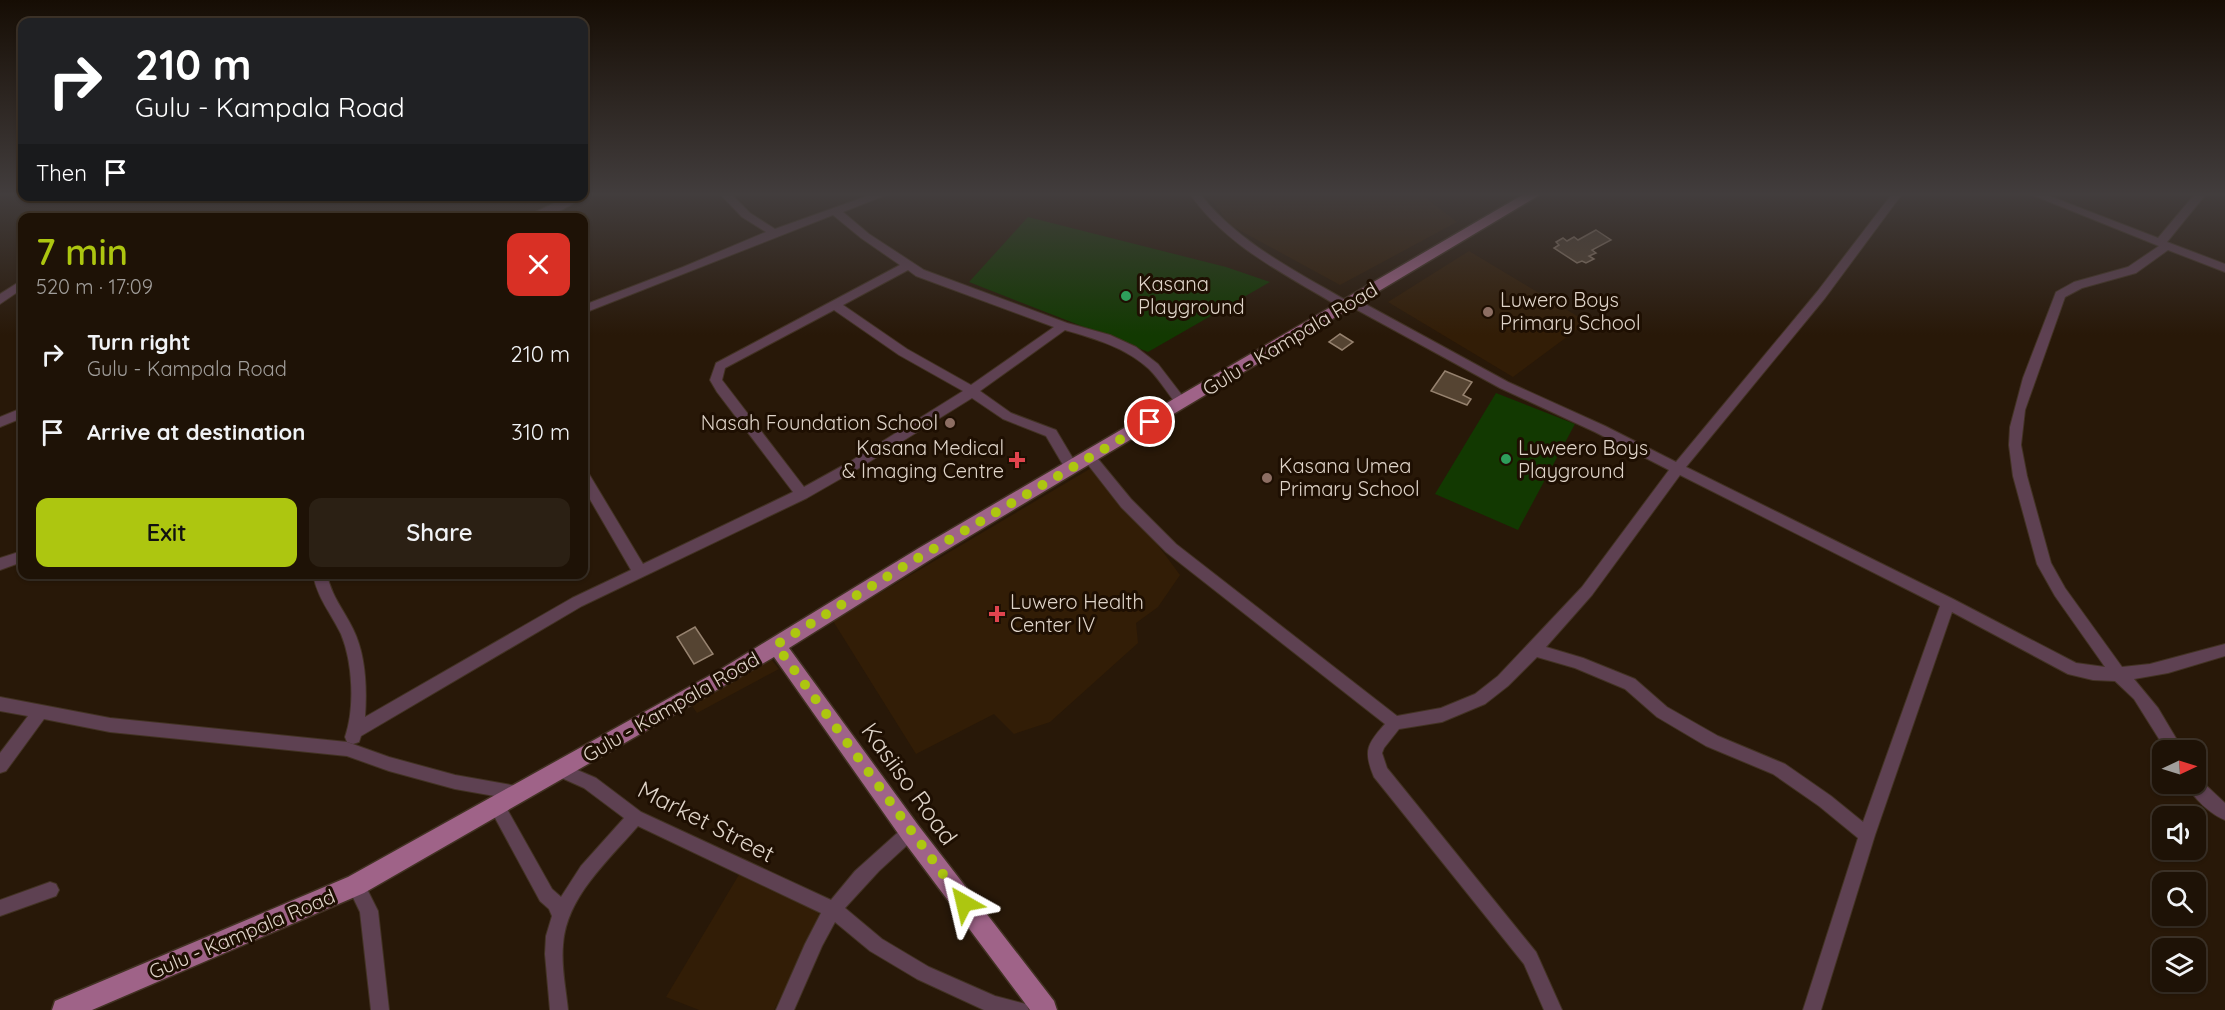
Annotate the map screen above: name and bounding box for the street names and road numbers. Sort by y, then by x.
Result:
street label: Gulu - Kampala Road [1198,276,1382,401]
street label: Gulu - Kampala Road [578,646,764,767]
street label: Kasiiso Road [855,716,964,851]
street label: Market Street [633,774,780,868]
street label: Gulu - Kampala Road [145,883,339,984]

